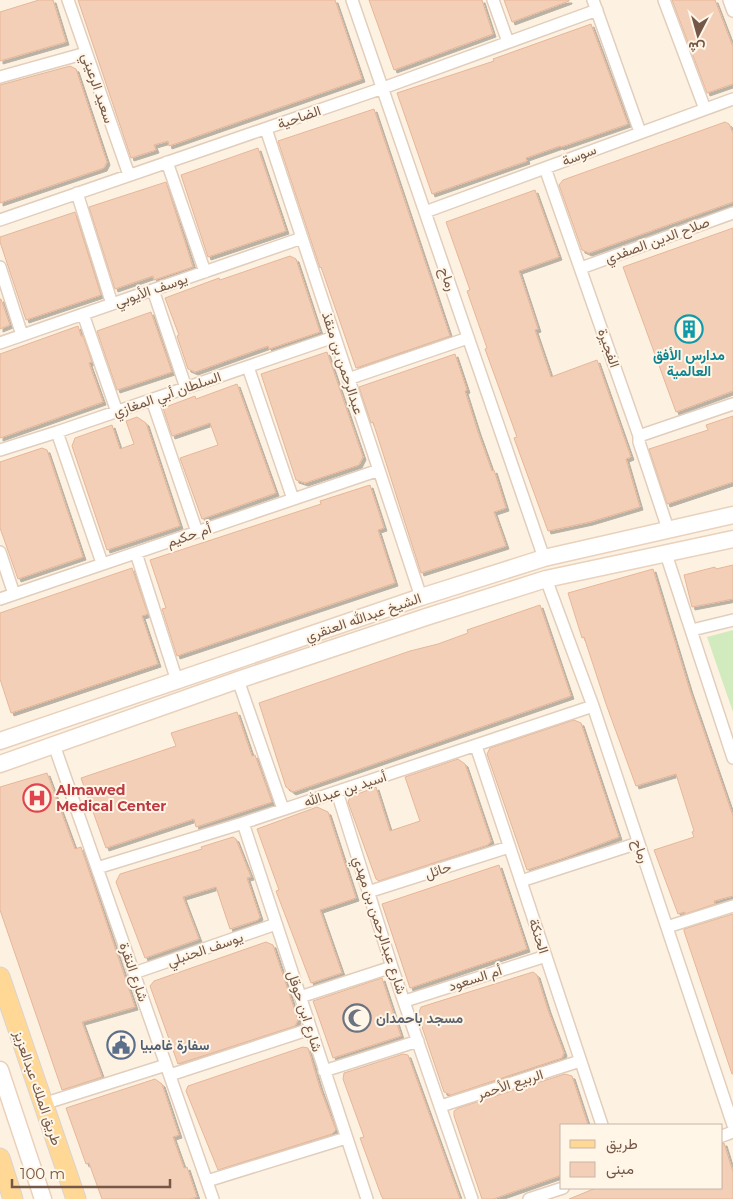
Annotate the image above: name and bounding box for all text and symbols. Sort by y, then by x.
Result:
north arrow [673,10,723,60]
text: ش [687,38,706,58]
street label: سعيد الرعيني [75,51,118,126]
street label: الضاحية [275,101,323,133]
street label: سوسة [559,140,599,170]
street label: صلاح الدين الصفدي [602,213,713,270]
street label: رماح [434,265,461,294]
street label: يوسف الأيوبي [112,269,191,314]
street label: عبدالرحمن بن منقذ [318,309,368,417]
building icon: مدارس الأفق العالمية [674,314,704,344]
street label: الفجيرة [594,326,624,370]
place label: مدارس الأفق العالمية [653,346,725,380]
street label: السلطان أبي المغازي [111,367,224,424]
street label: أم حكيم [164,519,214,551]
street label: الشيخ عبدالله العنقري [303,589,424,648]
street label: أسيد بن عبدالله [302,767,388,811]
place label: Almawed Medical Center [55,781,166,815]
hospital icon: Almawed Medical Center [22,783,52,813]
street label: رماح [627,837,654,866]
street label: شارع عبدالرحمن بن مهدي [346,854,411,997]
street label: حائل [423,857,453,883]
street label: الحنكة [525,916,553,956]
street label: يوسف الحنبلي [165,928,246,973]
street label: شارع النقرة [114,940,153,1005]
street label: أم السعود [446,961,504,995]
street label: شارع ابن حوقل [282,968,327,1055]
mosque icon: مسجد باحمدان [342,1003,372,1033]
place label: مسجد باحمدان [376,1009,464,1027]
street label: طريق الملك عبدالعزيز [10,1027,66,1148]
public building icon: سفارة غامبيا [106,1030,136,1060]
place label: سفارة غامبيا [140,1036,209,1054]
street label: الربيع الأحمر [474,1065,546,1105]
legend [560,1124,723,1189]
text: طريق [606,1134,638,1154]
scale bar [12,1156,170,1188]
text: مبنى [606,1159,634,1179]
text: 100 m [20,1164,65,1183]

